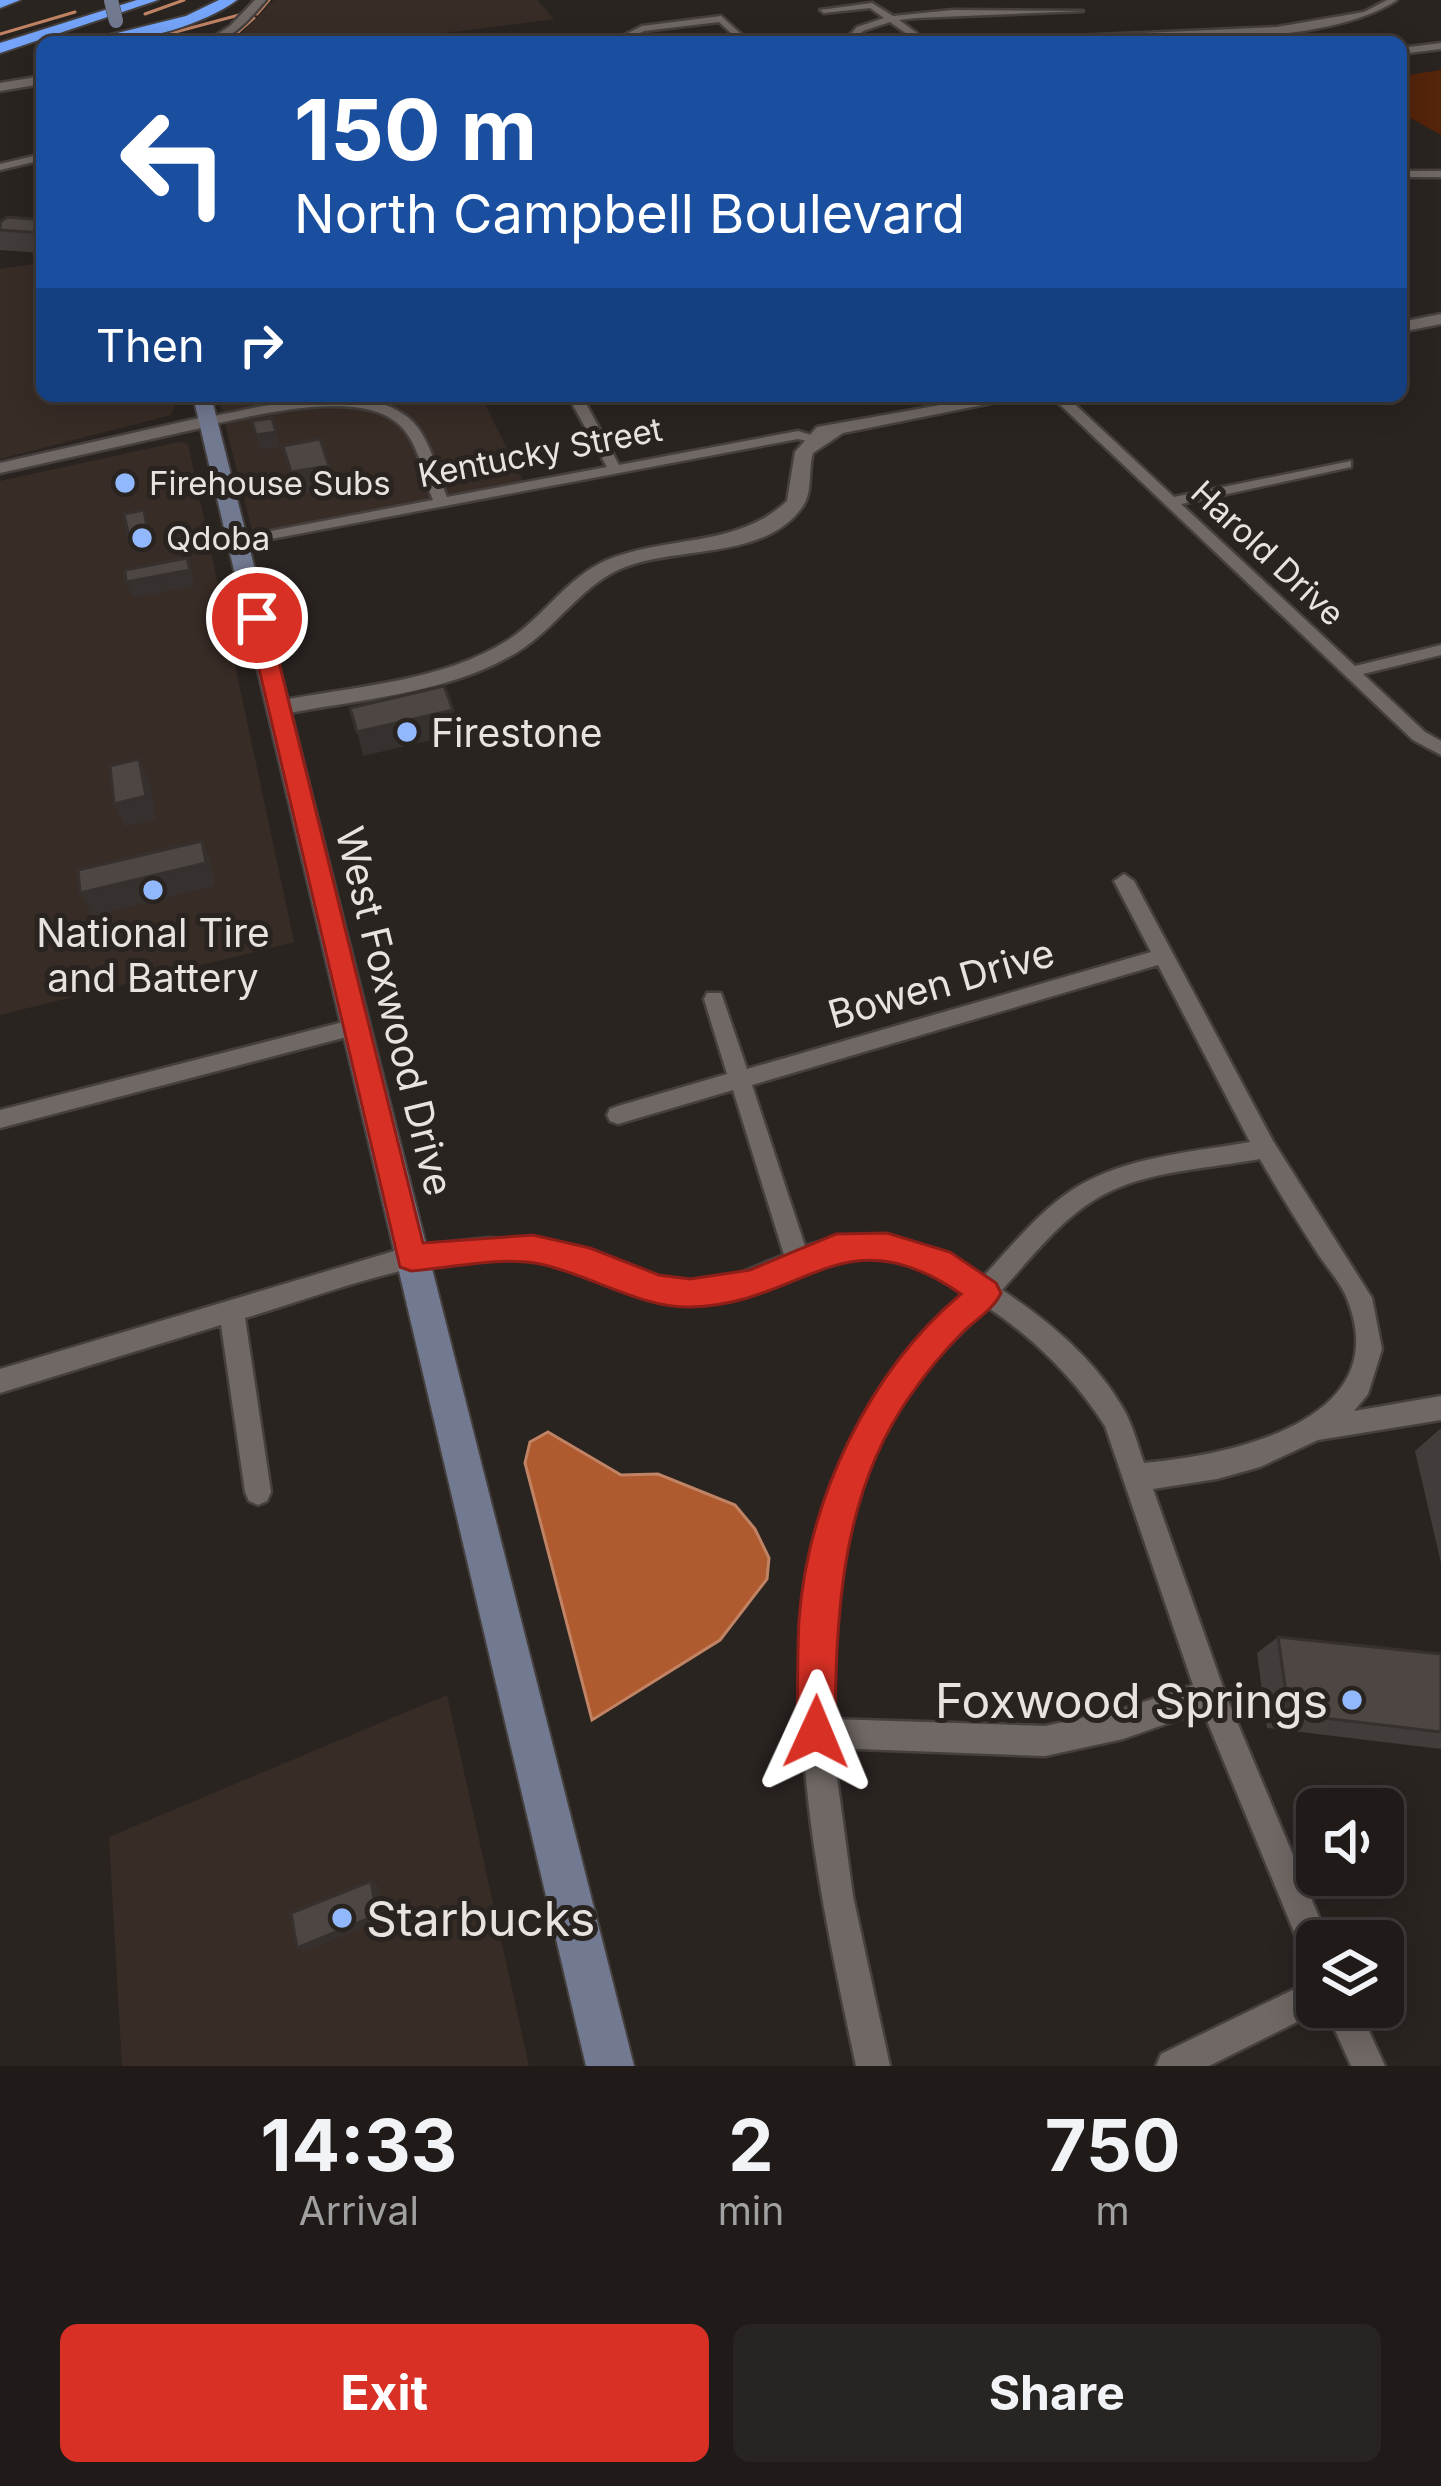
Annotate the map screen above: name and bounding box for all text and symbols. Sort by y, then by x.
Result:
text: 150 m [294,79,537,180]
icon: left [96,84,252,240]
text: North Campbell Boulevard [294,181,965,246]
icon: right [228,312,294,378]
text: Then [96,318,204,373]
street label: Kentucky Street [415,409,666,495]
place label: Firehouse Subs [149,463,391,503]
marker: Firehouse Subs [112,470,138,496]
street label: Harold Drive [1183,472,1353,634]
place label: Qdoba [166,518,270,558]
marker: Qdoba [129,525,155,551]
pin [206,567,308,669]
icon: arrive [224,585,290,651]
place label: Firestone [431,709,602,756]
marker: Firestone [394,719,420,745]
street label: West Foxwood Drive [326,822,464,1200]
marker: National Tire and Battery [140,877,166,903]
place label: National Tire and Battery [36,909,270,1001]
street label: Bowen Drive [823,928,1059,1038]
position arrow [753,1669,879,1795]
place label: Foxwood Springs [935,1671,1328,1730]
marker: Foxwood Springs [1339,1687,1365,1713]
map controls [1296,1788,1404,2028]
button: sound [1296,1788,1404,1896]
place label: Starbucks [366,1889,595,1948]
marker: Starbucks [329,1905,355,1931]
button: layers [1296,1920,1404,2028]
text: 14:33 [260,2101,457,2188]
text: 2 [728,2101,774,2188]
text: 750 [1045,2101,1181,2188]
text: Arrival [299,2187,419,2234]
text: min [718,2187,784,2234]
text: m [1096,2187,1130,2234]
button: Exit [60,2324,709,2462]
button: Share [733,2324,1381,2462]

